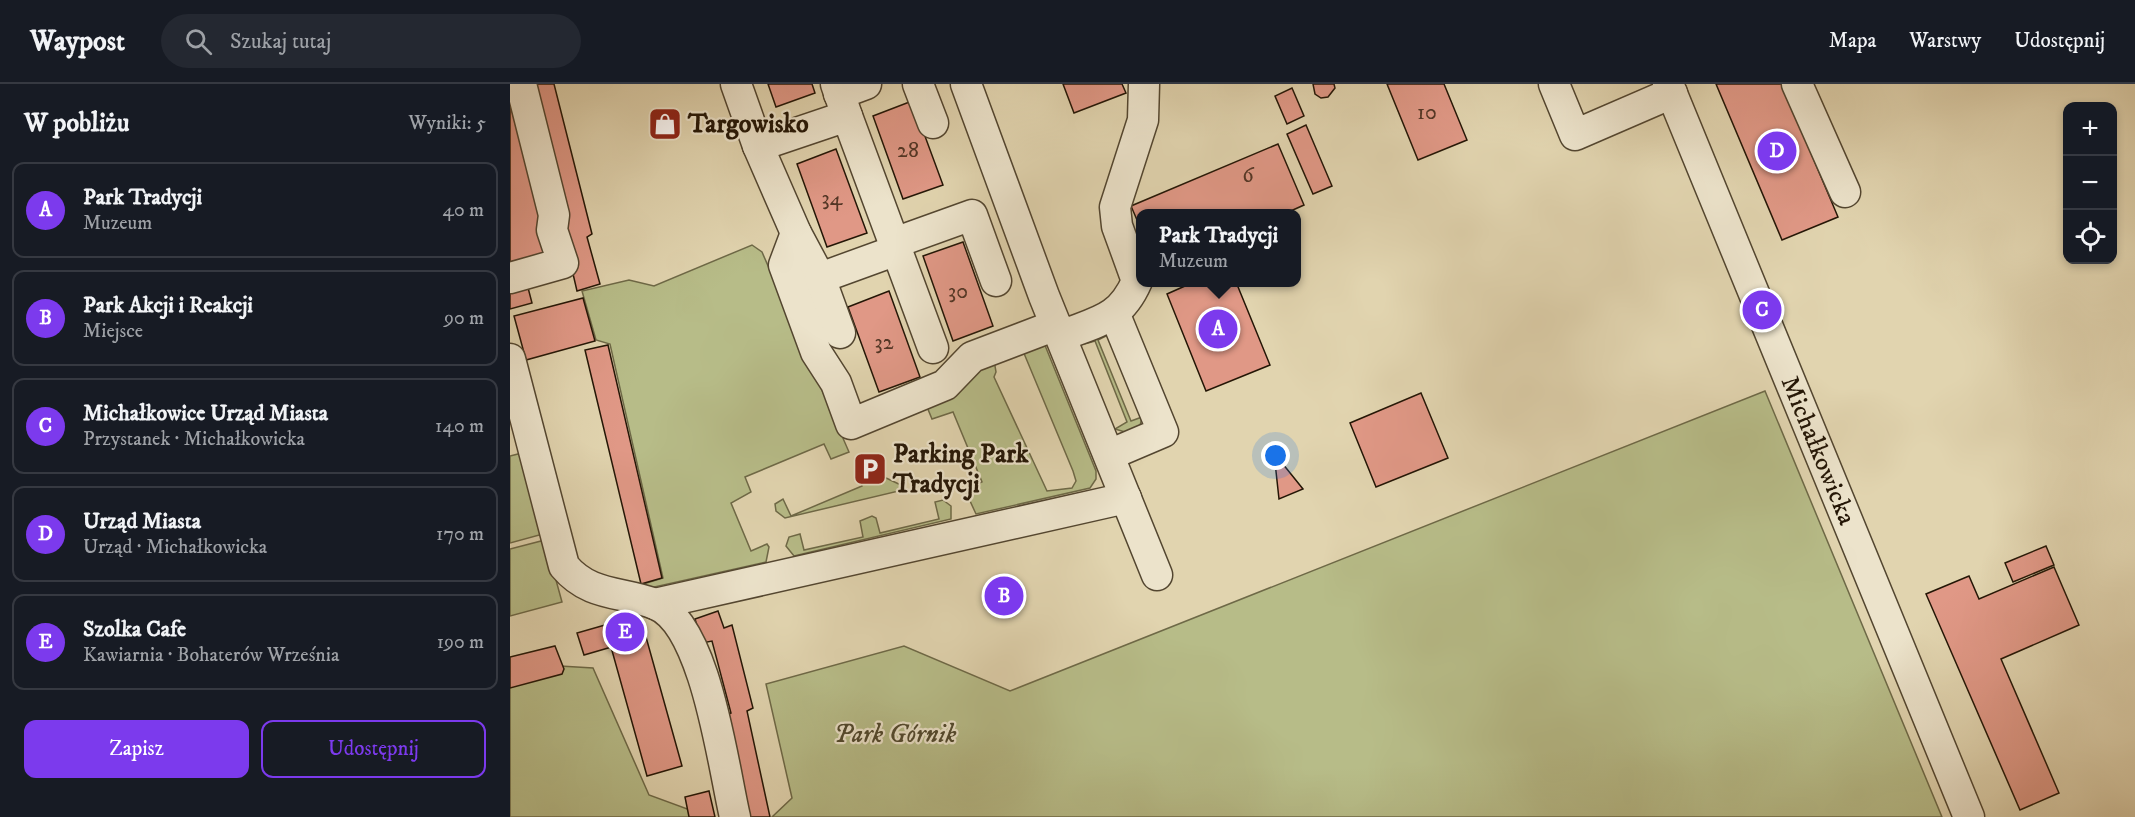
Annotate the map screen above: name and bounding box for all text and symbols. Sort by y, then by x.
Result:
search box [161,14,581,68]
text: Waypost [30,24,125,59]
icon: search [182,25,215,58]
text: Szukaj tutaj [230,28,331,55]
text: Mapa [1829,28,1876,54]
text: Warstwy [1909,28,1981,54]
text: Udostępnij [2014,28,2105,54]
house number: 10 [1417,99,1437,126]
map controls [2063,102,2117,264]
button: + [2063,102,2117,156]
shop icon: Targowisko [647,106,683,142]
text: W pobliżu [24,107,129,140]
place label: Targowisko [687,108,809,141]
text: Wyniki: 5 [409,111,486,136]
pin: D [1758,128,1796,174]
house number: 28 [897,137,919,164]
button: − [2063,156,2117,210]
house number: 6 [1242,162,1255,189]
text: Park Tradycji [83,184,202,211]
house number: 34 [822,185,844,212]
text: A [39,198,52,223]
text: 40 m [442,198,484,223]
popup [1136,209,1301,287]
button: locate [2063,210,2117,264]
text: Muzeum [83,211,152,236]
text: Park Tradycji [1159,222,1278,249]
text: Muzeum [1159,249,1228,274]
house number: 30 [948,278,968,305]
pin: C [1742,288,1782,332]
text: Park Akcji i Reakcji [83,292,253,319]
text: B [39,306,52,331]
text: 90 m [444,306,484,331]
pin: A [1198,306,1238,352]
text: Miejsce [83,319,143,344]
house number: 32 [874,329,894,356]
street label: Michałkowicka [1773,371,1864,530]
text: Michałkowice Urząd Miasta [83,400,328,427]
text: C [39,414,52,439]
text: 140 m [435,414,484,439]
text: Przystanek · Michałkowicka [83,427,305,452]
place label: Parking Park Tradycji [892,438,1030,501]
your location [1261,441,1290,470]
parking icon: Parking Park Tradycji [852,451,888,487]
text: Urząd Miasta [83,508,201,535]
text: D [38,522,53,547]
text: 170 m [436,522,484,547]
text: Urząd · Michałkowicka [83,535,267,560]
pin: B [984,574,1024,618]
pin: E [606,610,644,654]
text: Szolka Cafe [83,616,186,643]
text: E [38,630,53,655]
text: 190 m [437,630,484,655]
text: Kawiarnia · Bohaterów Września [83,643,339,668]
park label: Park Górnik [834,718,956,751]
button: Zapisz [24,720,249,778]
button: Udostępnij [261,720,486,778]

